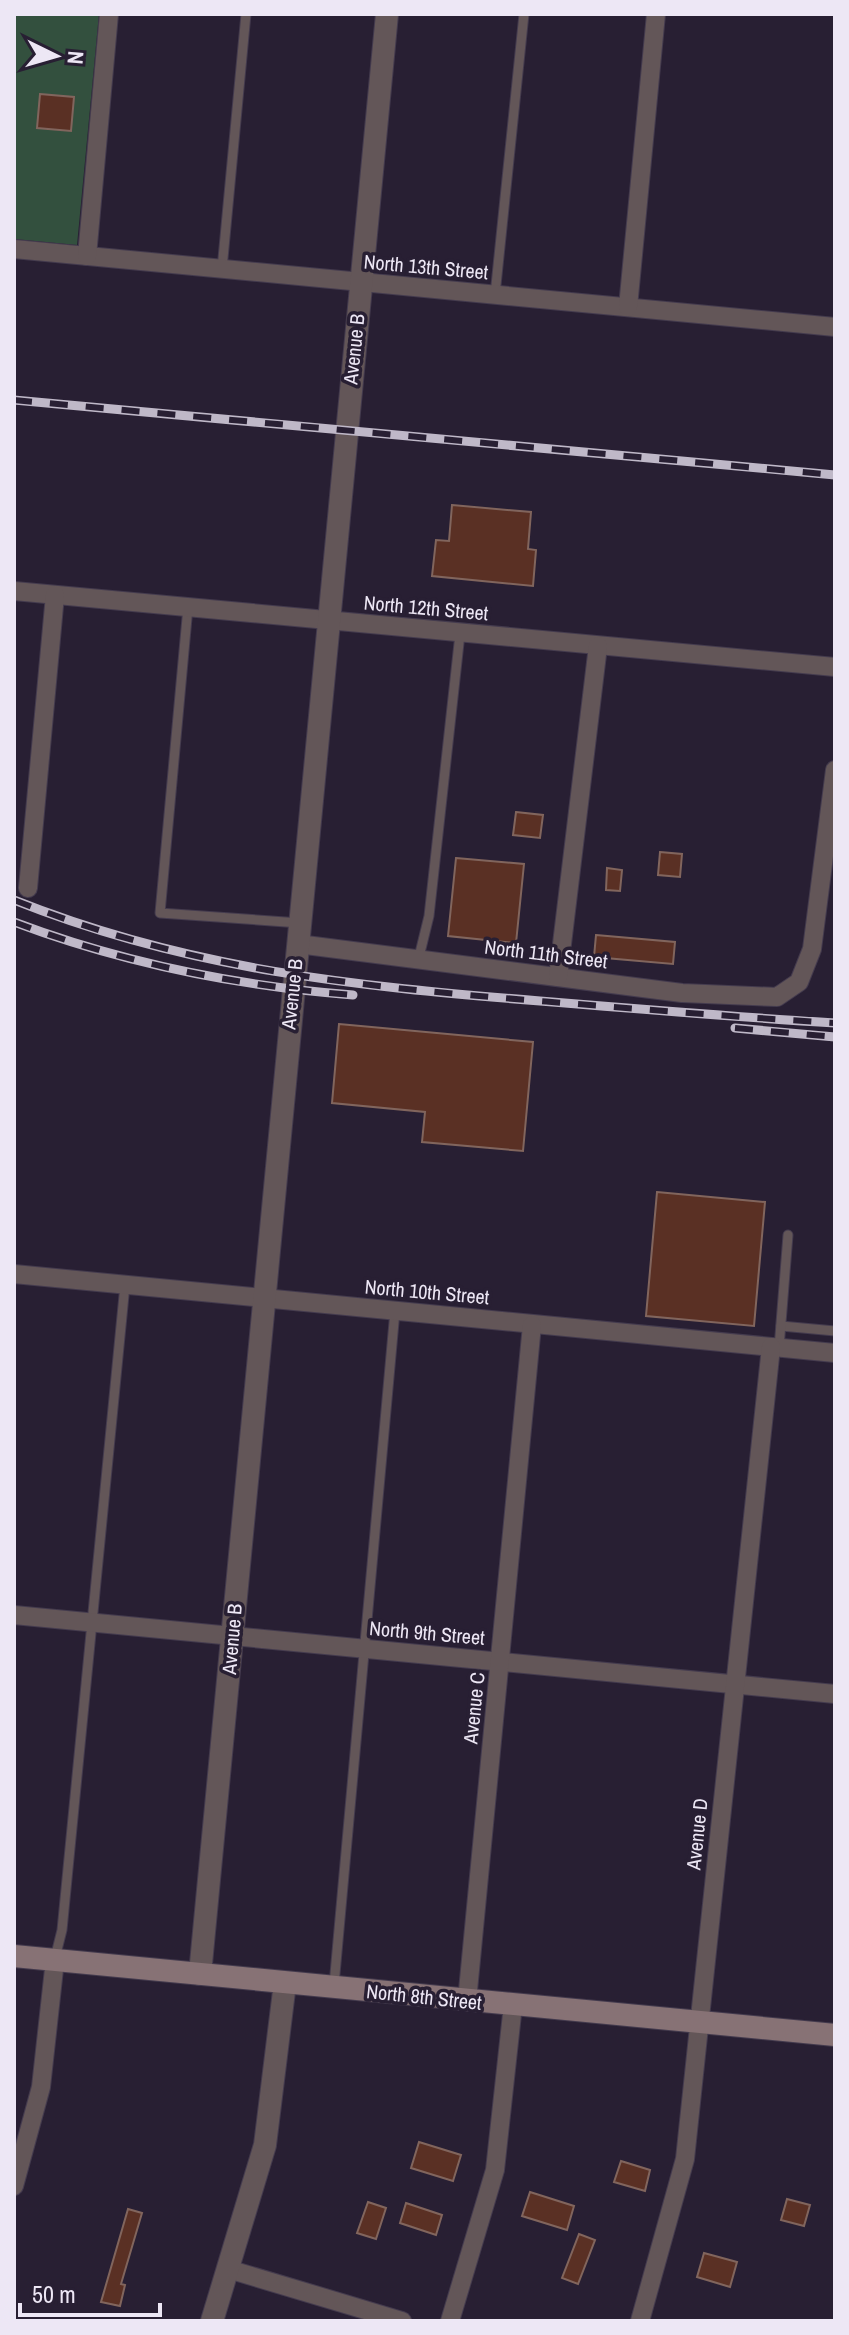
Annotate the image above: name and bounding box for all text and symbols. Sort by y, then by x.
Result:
north arrow [16,16,96,96]
text: N [60,50,91,66]
street label: North 13th Street [363,248,490,285]
street label: Avenue B [336,312,371,387]
street label: North 12th Street [363,589,490,626]
street label: North 11th Street [483,933,610,974]
street label: Avenue B [274,957,309,1032]
street label: North 10th Street [364,1273,491,1310]
street label: Avenue B [215,1602,248,1676]
street label: North 9th Street [368,1614,486,1651]
street label: Avenue C [456,1671,491,1746]
street label: Avenue D [679,1797,714,1872]
street label: North 8th Street [365,1977,483,2016]
scale bar [20,2267,160,2317]
text: 50 m [32,2278,76,2310]

